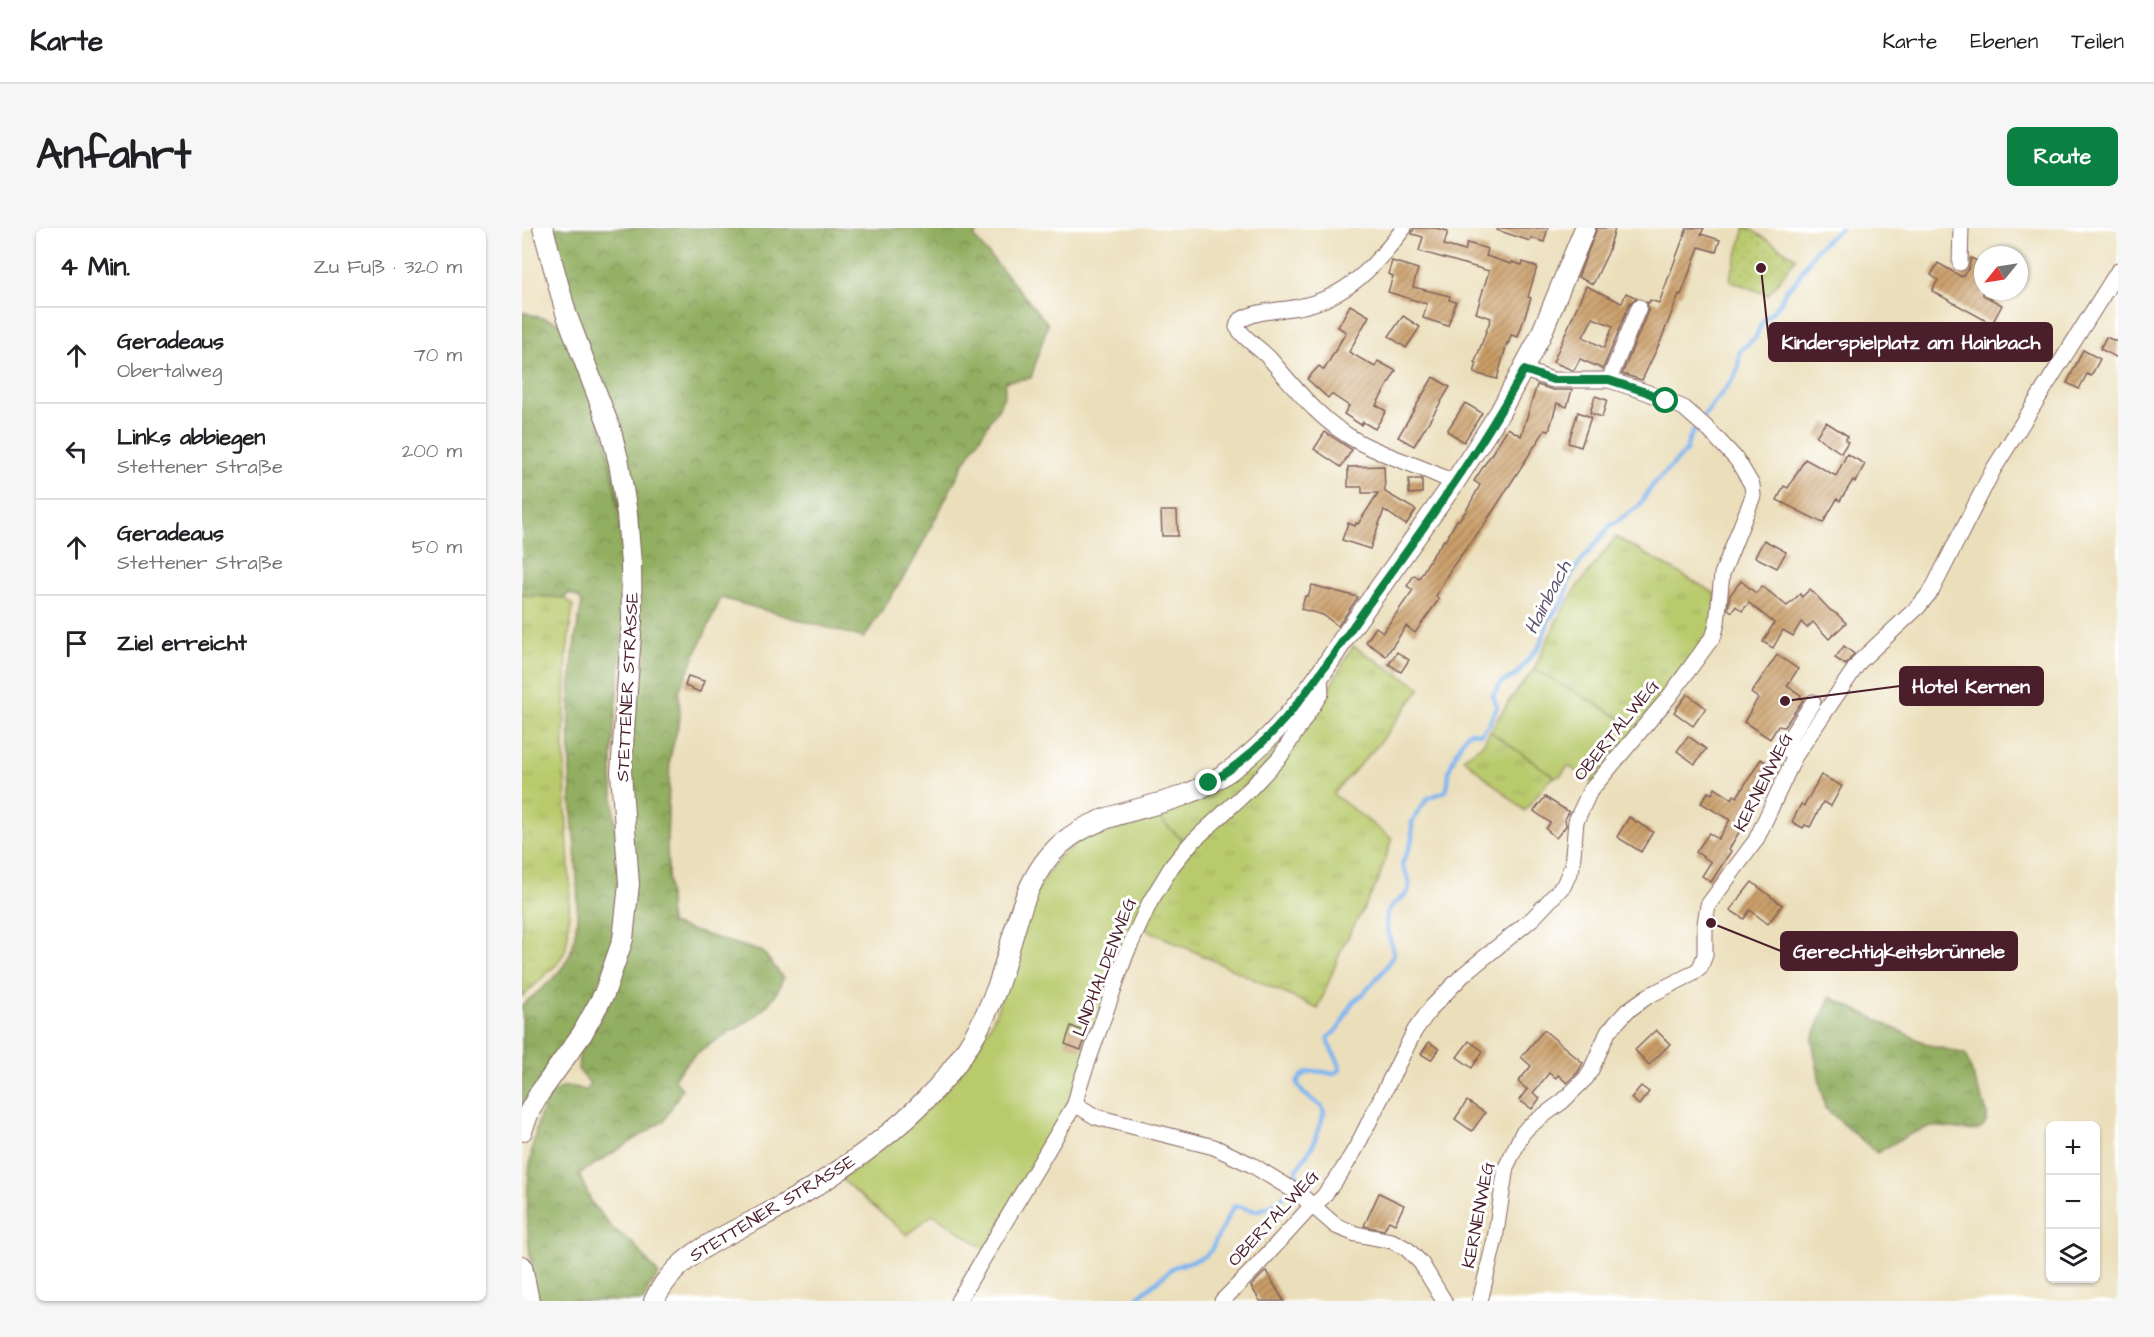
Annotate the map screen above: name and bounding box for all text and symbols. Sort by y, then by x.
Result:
text: Karte [30,22,103,61]
text: Karte [1882,27,1937,56]
text: Ebenen [1970,27,2038,56]
text: Teilen [2071,27,2124,56]
text: Anfahrt [36,127,191,185]
button: Route [2007,127,2118,186]
north arrow [1974,246,2028,300]
text: 4 Min. [60,249,130,285]
text: Zu Fuß · 320 m [313,253,462,281]
callout: Kinderspielplatz am Hainbach [1769,323,2052,361]
text: Geradeaus [117,326,224,357]
text: Kinderspielplatz am Hainbach [1782,329,2042,357]
icon: ahead [60,339,93,372]
text: 70 m [414,341,462,369]
text: Obertalweg [117,357,222,385]
route start [1652,387,1678,413]
text: Links abbiegen [117,422,265,453]
icon: left [60,435,93,468]
text: 200 m [402,437,462,465]
text: Stettener Straße [117,453,283,481]
text: Geradeaus [117,518,224,549]
icon: ahead [60,531,93,564]
text: 50 m [412,533,462,561]
text: Stettener Straße [117,549,283,577]
water label: Hainbach [1517,555,1579,639]
street label: STETTENER STRASSE [610,591,645,782]
icon: arrive [60,627,93,660]
text: Ziel erreicht [117,628,247,659]
callout: Hotel Kernen [1900,667,2043,705]
text: Hotel Kernen [1912,673,2030,701]
street label: OBERTALWEG [1568,674,1665,786]
street label: KERNENWEG [1728,728,1799,836]
route end [1195,769,1221,795]
street label: LINDHALDENWEG [1067,894,1143,1040]
callout: Gerechtigkeitsbrünnele [1781,932,2017,970]
text: Gerechtigkeitsbrünnele [1793,938,2005,967]
map controls [2046,1121,2100,1283]
button: + [2046,1121,2100,1175]
street label: STETTENER STRASSE [685,1149,860,1268]
street label: KERNENWEG [1456,1159,1501,1270]
street label: OBERTALWEG [1222,1164,1325,1272]
button: − [2046,1175,2100,1229]
button: layers [2046,1229,2100,1283]

